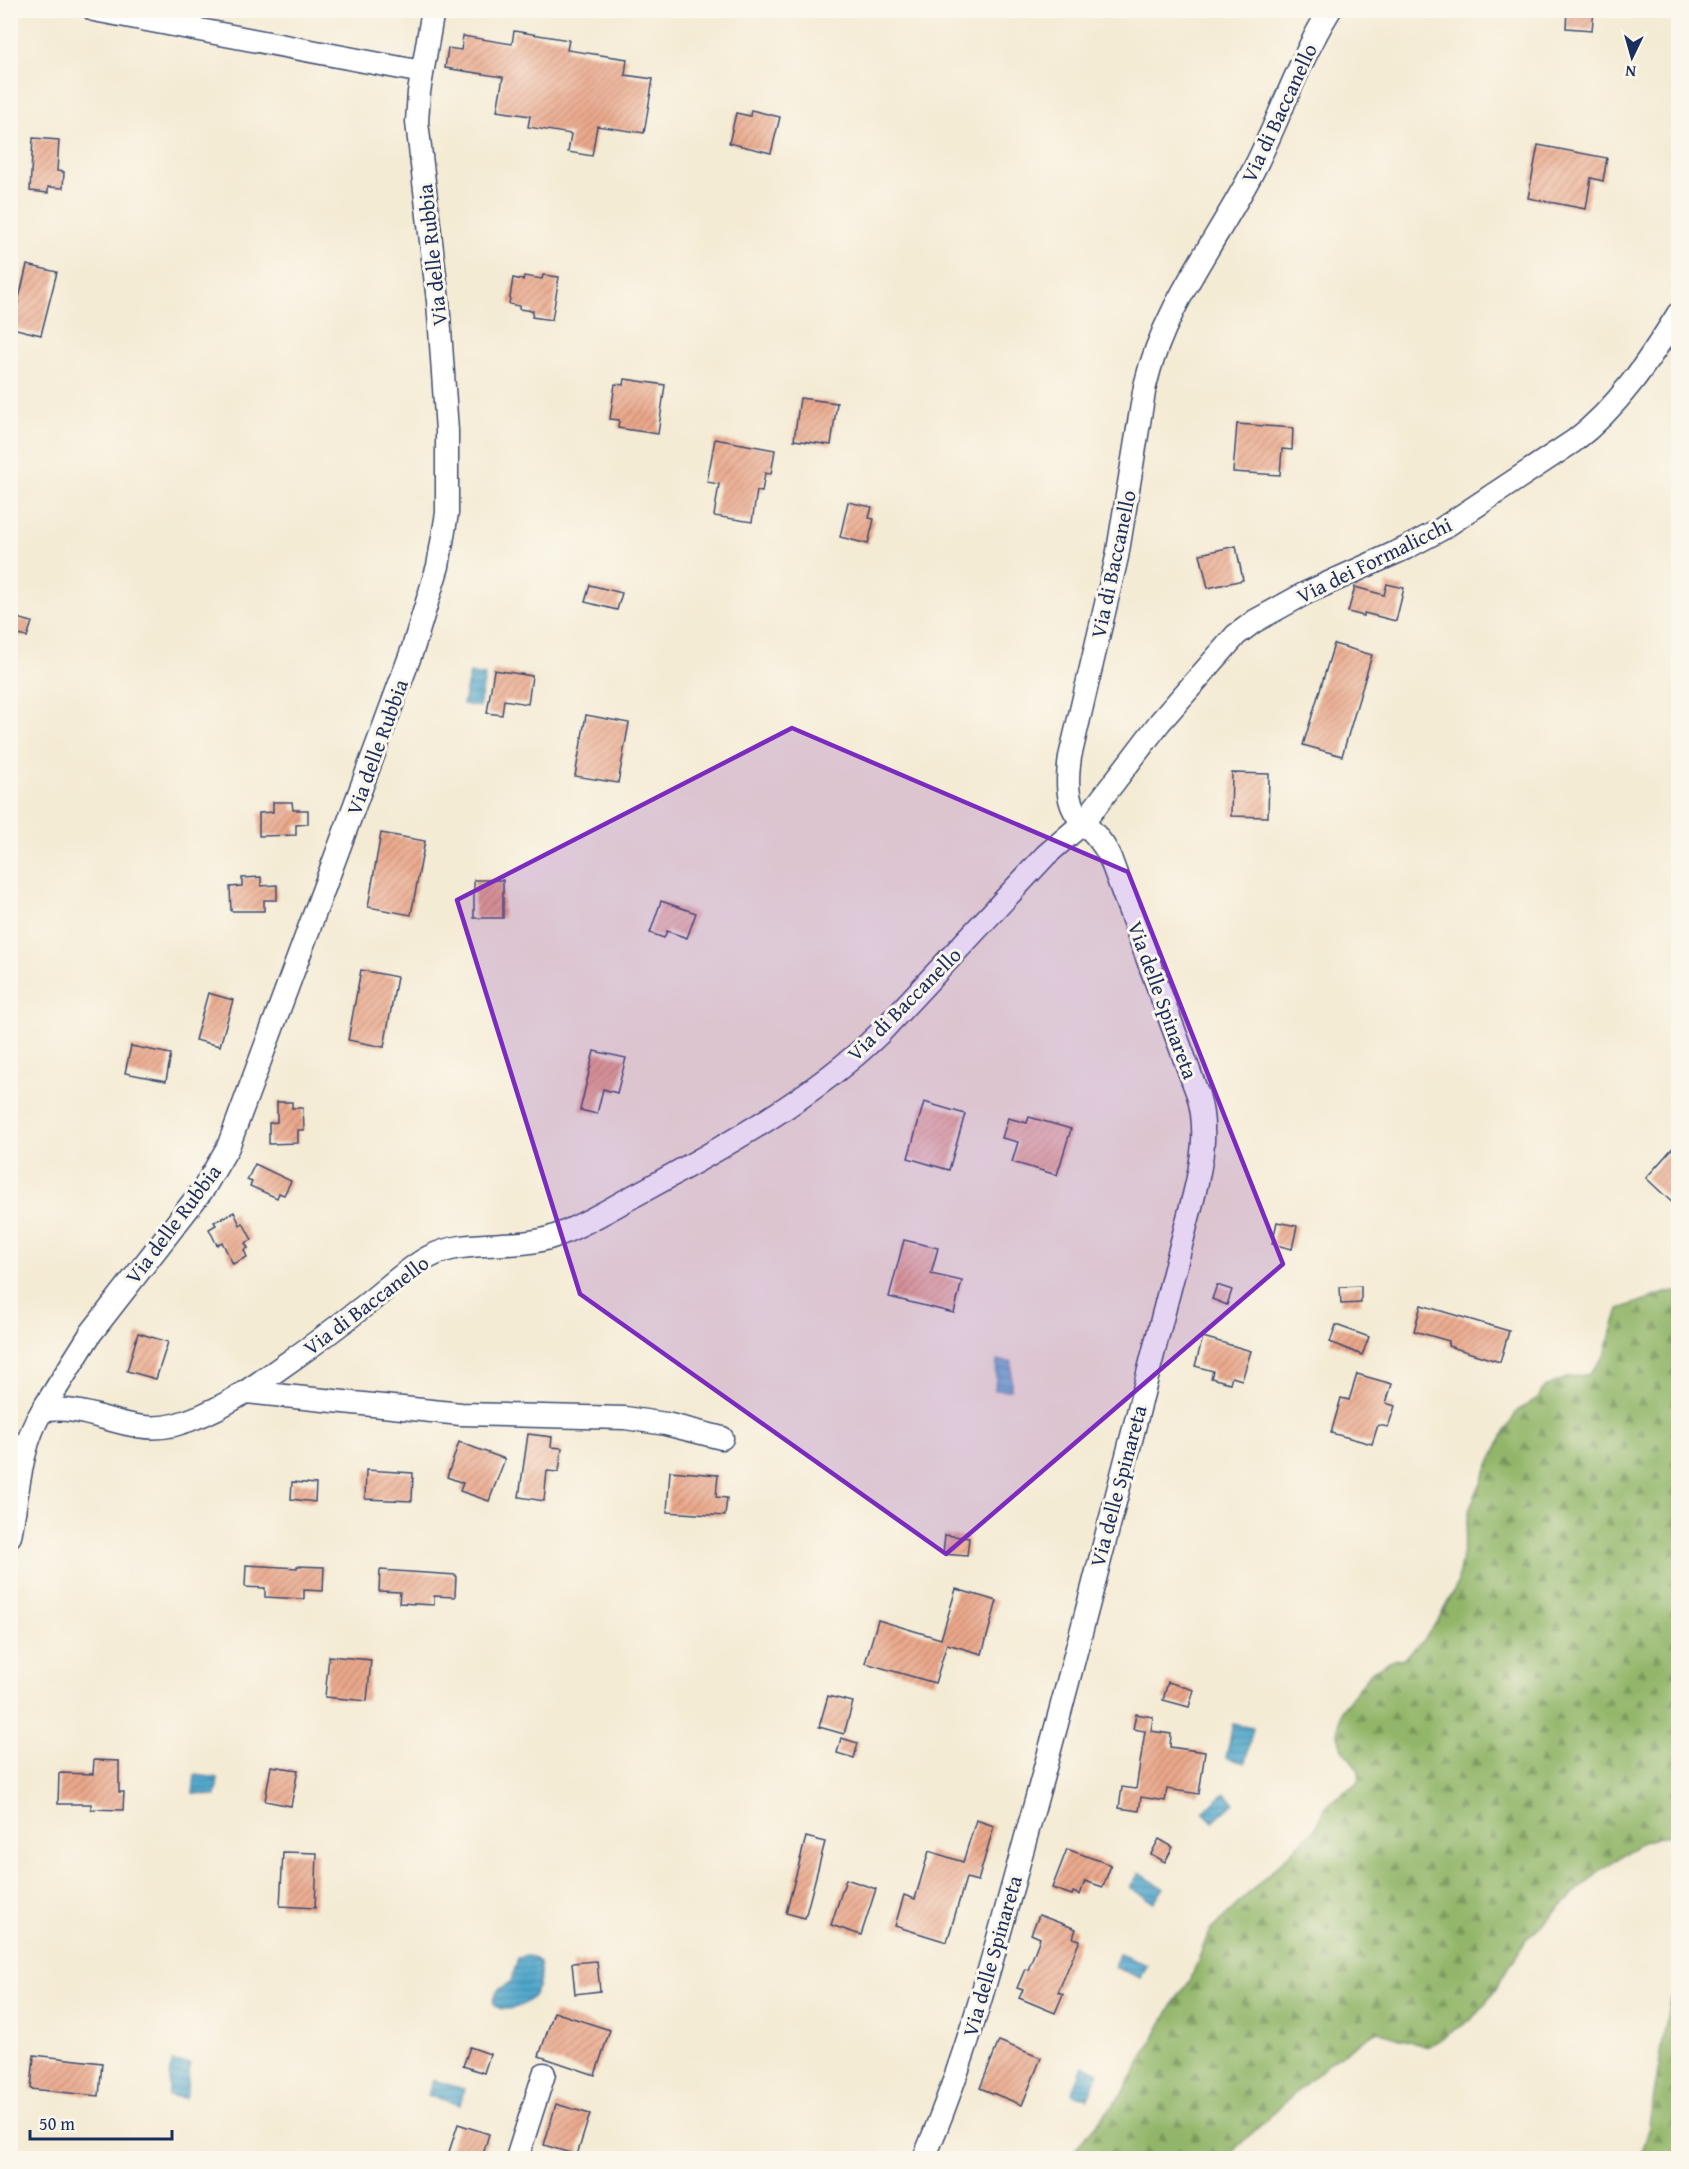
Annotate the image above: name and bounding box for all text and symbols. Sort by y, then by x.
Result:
north arrow [1602,27,1662,87]
street label: Via di Baccanello [1233,38,1325,188]
text: N [1624,59,1637,84]
street label: Via delle Rubbia [409,182,455,328]
street label: Via di Baccanello [1082,487,1144,641]
street label: Via dei Formalicchi [1291,509,1457,611]
street label: Via delle Rubbia [338,675,416,819]
street label: Via delle Spinareta [1120,917,1206,1083]
street label: Via di Baccanello [840,940,968,1068]
street label: Via delle Rubbia [118,1158,228,1290]
street label: Via di Baccanello [297,1247,435,1363]
street label: Via delle Spinareta [1082,1402,1155,1570]
street label: Via delle Spinareta [954,1872,1030,2040]
scale bar [30,2103,172,2141]
text: 50 m [39,2110,75,2137]

